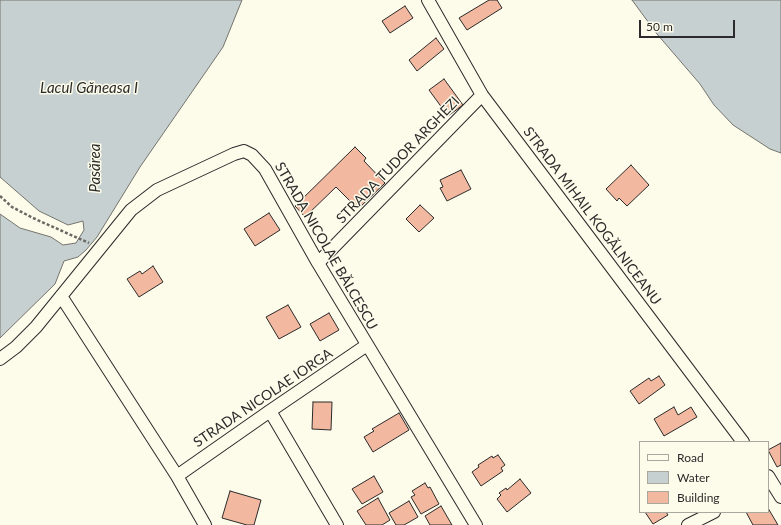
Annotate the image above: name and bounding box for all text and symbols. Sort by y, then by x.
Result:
scale bar [641,12,737,38]
text: 50 m [646,19,673,34]
water label: Lacul Găneasa I [40,79,138,97]
street label: STRADA TUDOR ARGHEZI [333,93,463,227]
street label: STRADA MIHAIL KOGĂLNICEANU [520,124,664,308]
water label: Pasărea [86,144,104,192]
street label: STRADA NICOLAE BĂLCESCU [271,159,381,333]
street label: STRADA NICOLAE IORGA [190,345,336,451]
legend [639,441,769,513]
text: Road [677,450,704,465]
text: Water [677,470,710,485]
text: Building [677,490,720,505]

